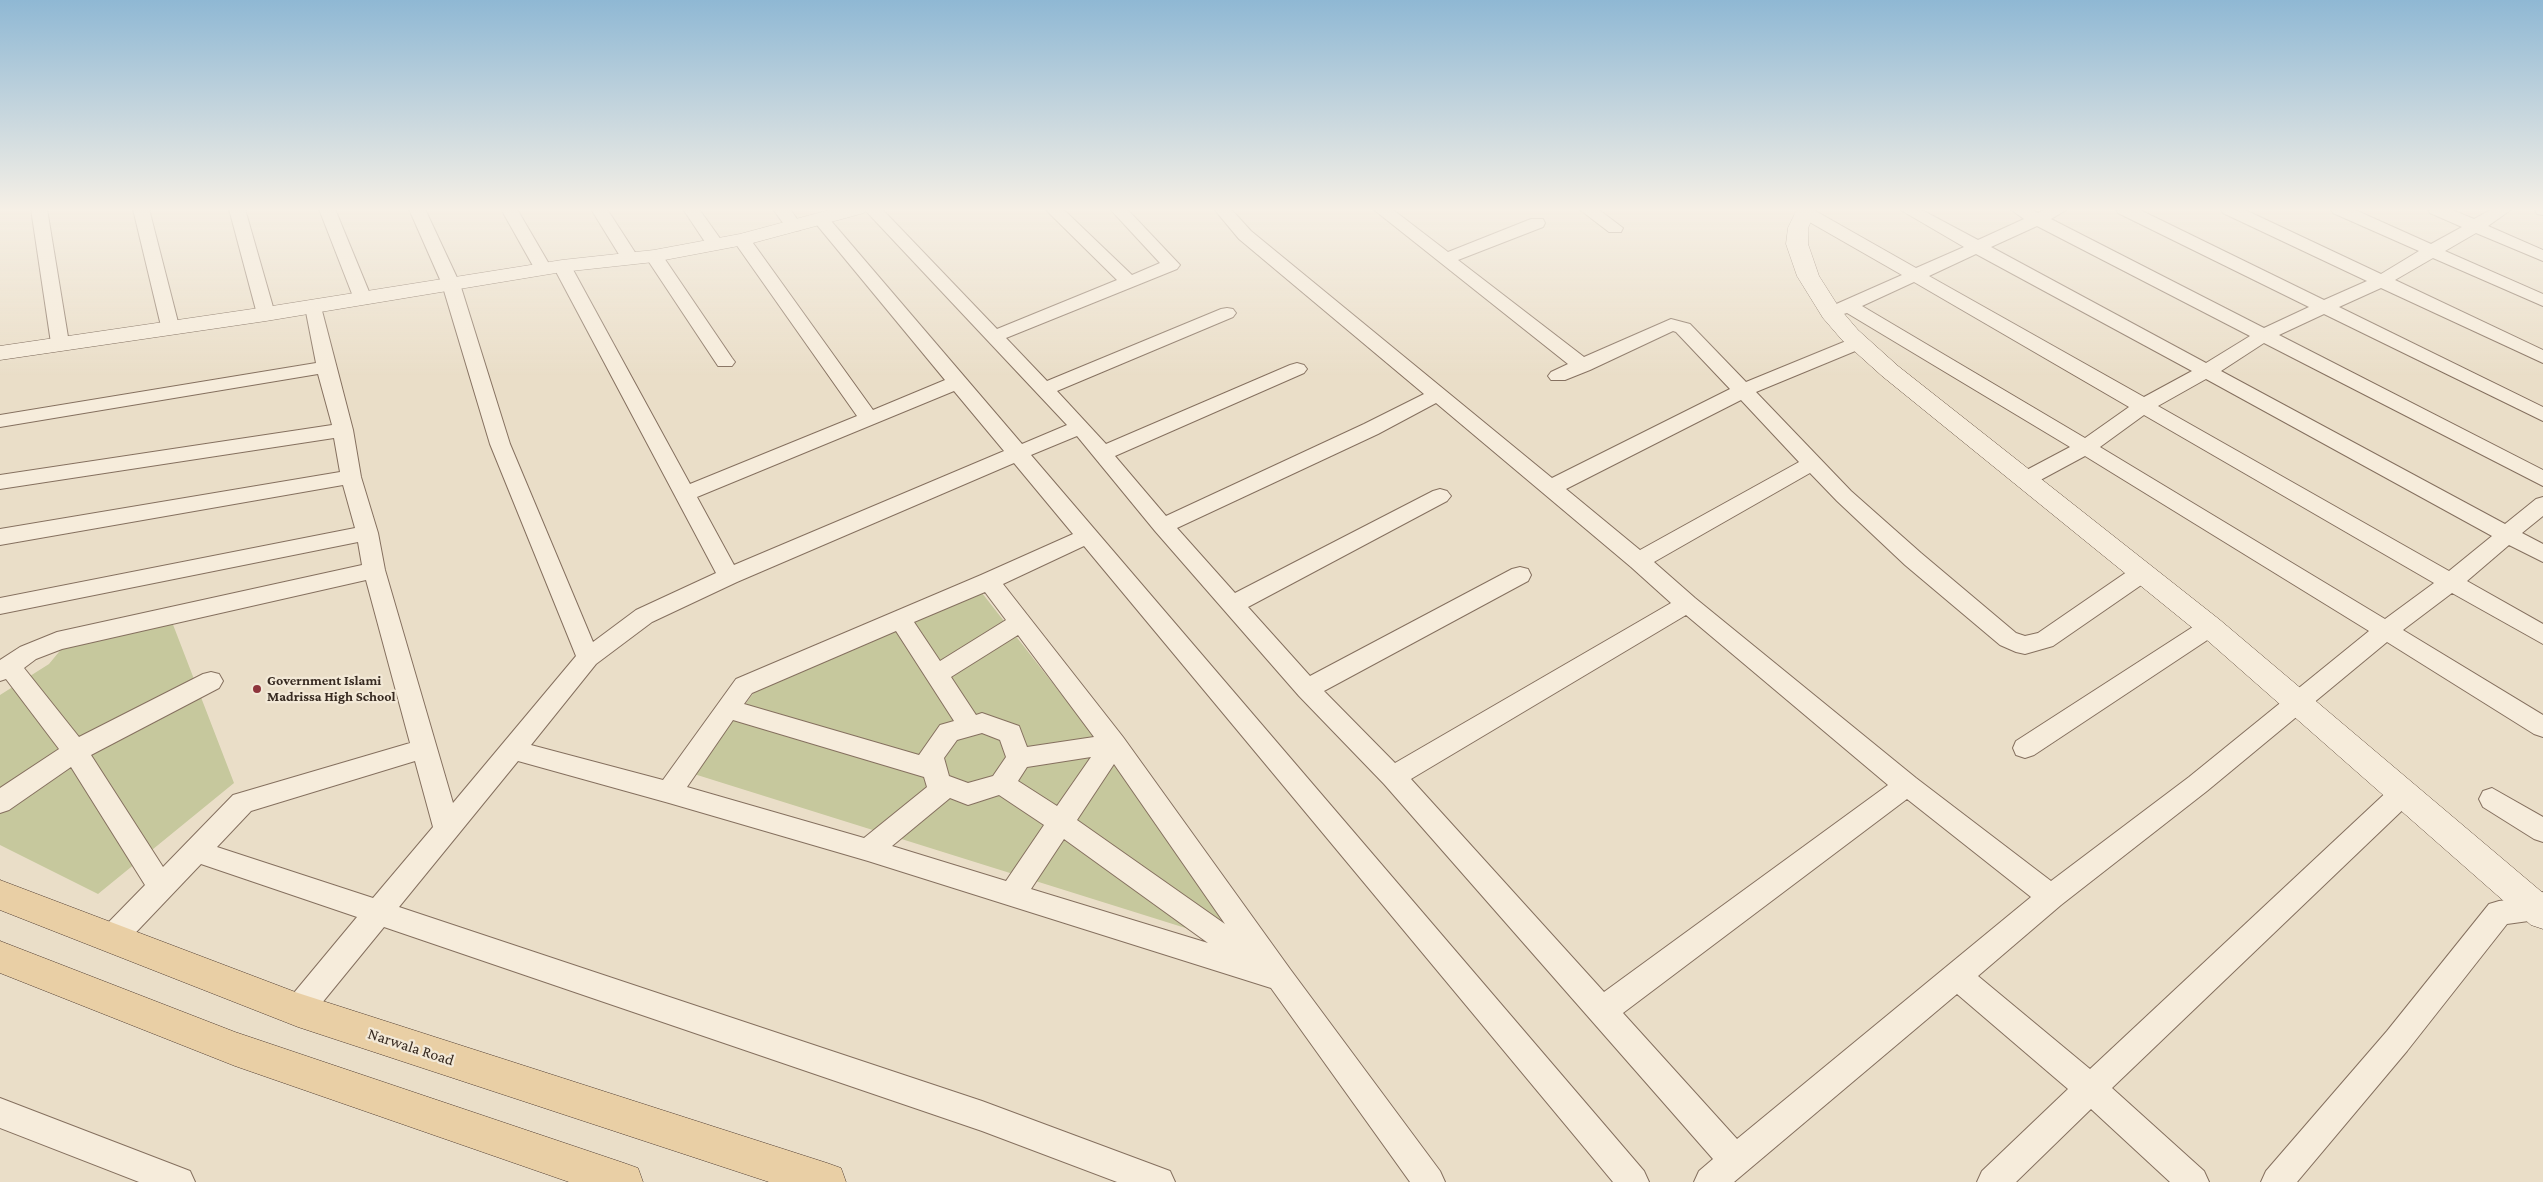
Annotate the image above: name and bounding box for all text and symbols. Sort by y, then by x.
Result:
place label: Government Islami Madrissa High School [267,673,396,706]
marker: Government Islami Madrissa High School [251,683,263,695]
street label: Narwala Road [365,1024,457,1070]

